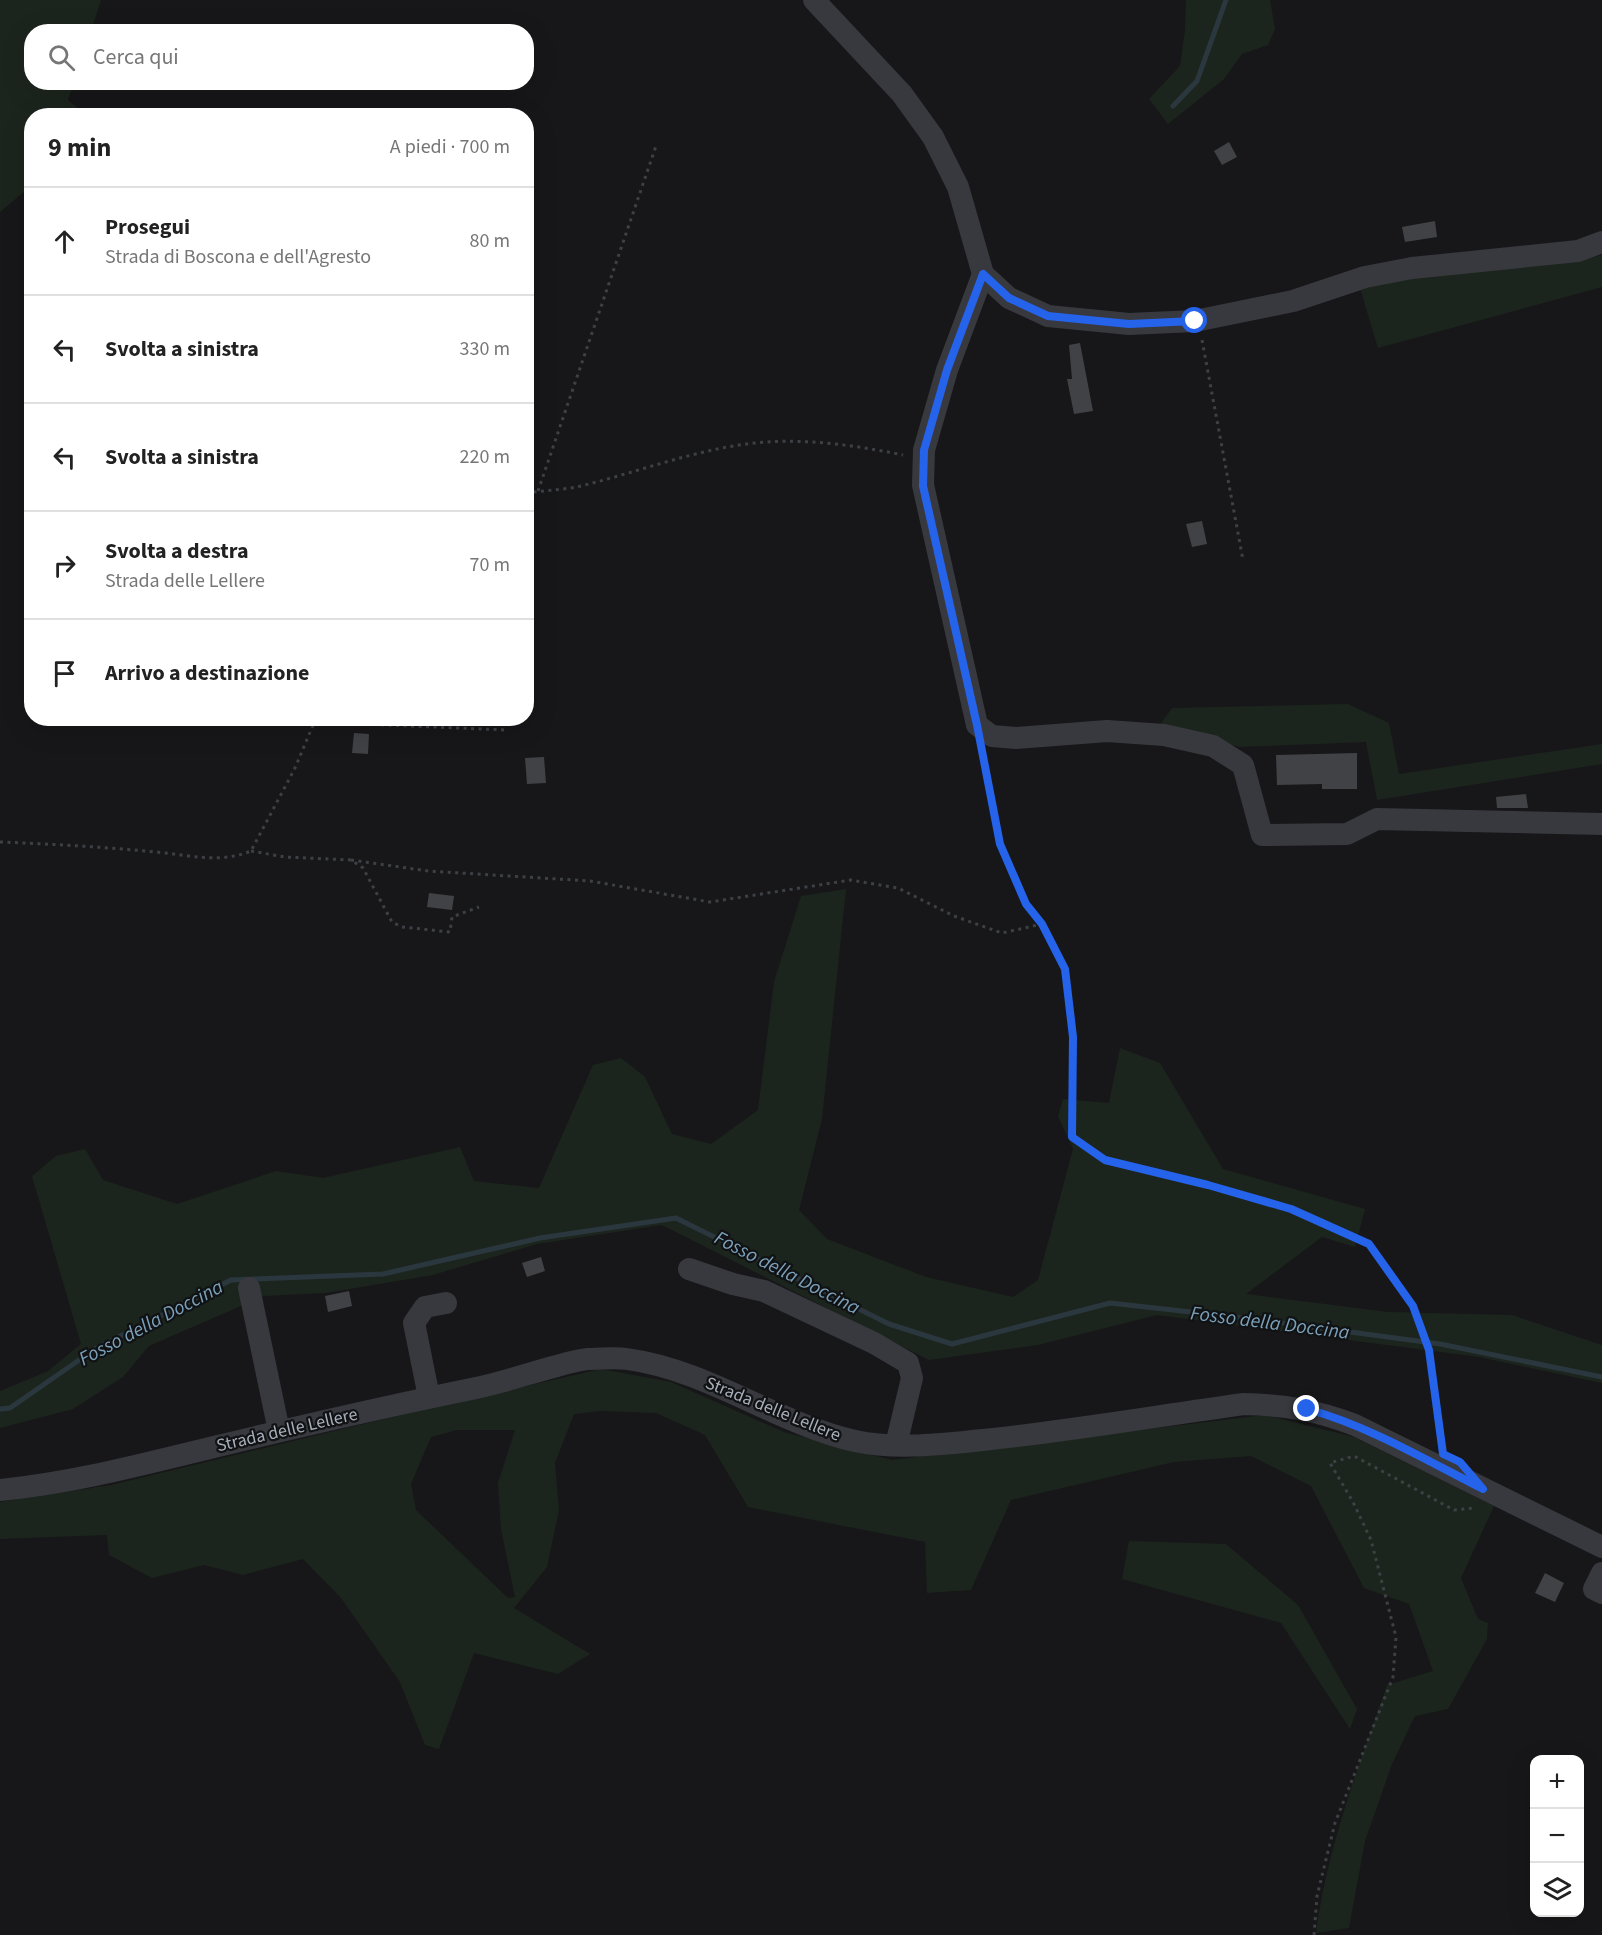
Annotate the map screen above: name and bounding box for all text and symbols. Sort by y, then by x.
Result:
search box [24,24,534,90]
icon: search [45,41,78,74]
text: Cerca qui [93,41,179,73]
text: 9 min [48,129,111,166]
text: A piedi · 700 m [390,133,510,161]
text: Prosegui [105,211,190,243]
icon: ahead [48,225,81,258]
text: 80 m [470,227,510,255]
text: Strada di Boscona e dell'Agresto [105,243,371,271]
route start [1181,307,1207,333]
icon: left [48,333,81,366]
text: Svolta a sinistra [105,333,259,365]
text: 330 m [460,335,510,363]
icon: left [48,441,81,474]
text: Svolta a sinistra [105,441,259,473]
text: 220 m [460,443,510,471]
text: Svolta a destra [105,535,249,567]
icon: right [48,549,81,582]
text: 70 m [470,551,510,579]
text: Strada delle Lellere [105,567,265,595]
icon: arrive [48,657,81,690]
text: Arrivo a destinazione [105,657,310,689]
water label: Fosso della Doccina [709,1224,865,1322]
water label: Fosso della Doccina [74,1273,229,1373]
water label: Fosso della Doccina [1189,1299,1351,1347]
street label: Strada delle Lellere [702,1370,845,1448]
route end [1293,1395,1319,1421]
street label: Strada delle Lellere [214,1402,360,1458]
map controls [1530,1755,1584,1917]
button: + [1530,1755,1584,1809]
button: − [1530,1809,1584,1863]
button: layers [1530,1863,1584,1917]

